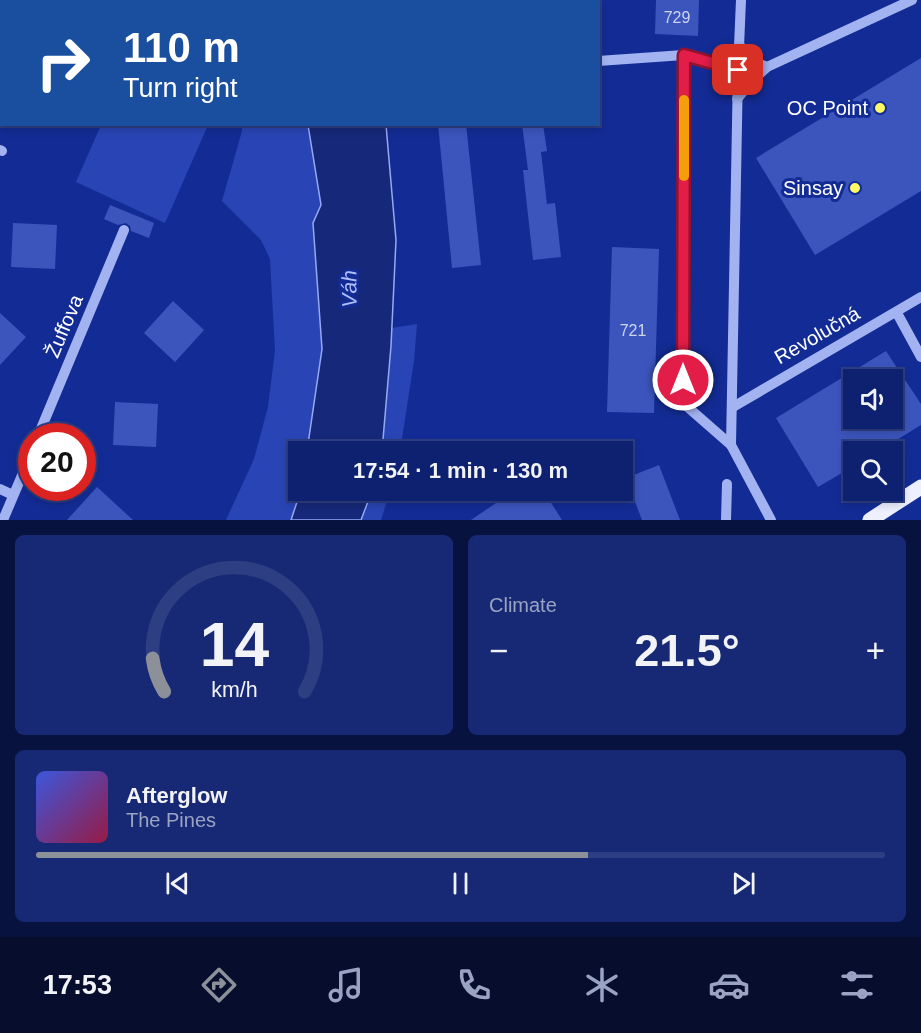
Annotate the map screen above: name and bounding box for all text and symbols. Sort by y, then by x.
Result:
house number: 729 [664,9,690,26]
icon: right [24,24,102,102]
text: 110 m [123,24,240,71]
pin [712,44,763,95]
icon: arrive [721,53,754,86]
text: Turn right [123,73,238,103]
place label: OC Point [787,97,868,119]
marker: OC Point [873,101,887,115]
place label: Sinsay [783,177,843,199]
marker: Sinsay [848,181,862,195]
water label: Váh [337,270,361,308]
street label: Žuffova [41,290,87,361]
street label: Revolučná [771,301,864,368]
house number: 721 [620,322,646,339]
position arrow [651,348,715,412]
map controls [843,369,903,501]
button: sound [843,369,903,429]
speed limit sign: 20 [18,423,96,501]
button: search [843,441,903,501]
text: 17:54 · 1 min · 130 m [353,458,568,483]
text: Climate [489,594,557,616]
text: 14 [199,610,269,679]
text: 21.5° [634,625,740,676]
text: − [489,632,508,669]
text: + [866,632,885,669]
text: km/h [211,678,257,702]
text: Afterglow [126,783,227,808]
text: The Pines [126,809,216,831]
icon: previous [161,867,194,900]
icon: pause [444,867,477,900]
icon: next [727,867,760,900]
icon: directions [198,964,240,1006]
icon: music [325,964,367,1006]
icon: phone [453,964,495,1006]
icon: climate [581,964,623,1006]
icon: car [708,964,750,1006]
icon: filters [836,964,878,1006]
text: 17:53 [43,970,112,1000]

